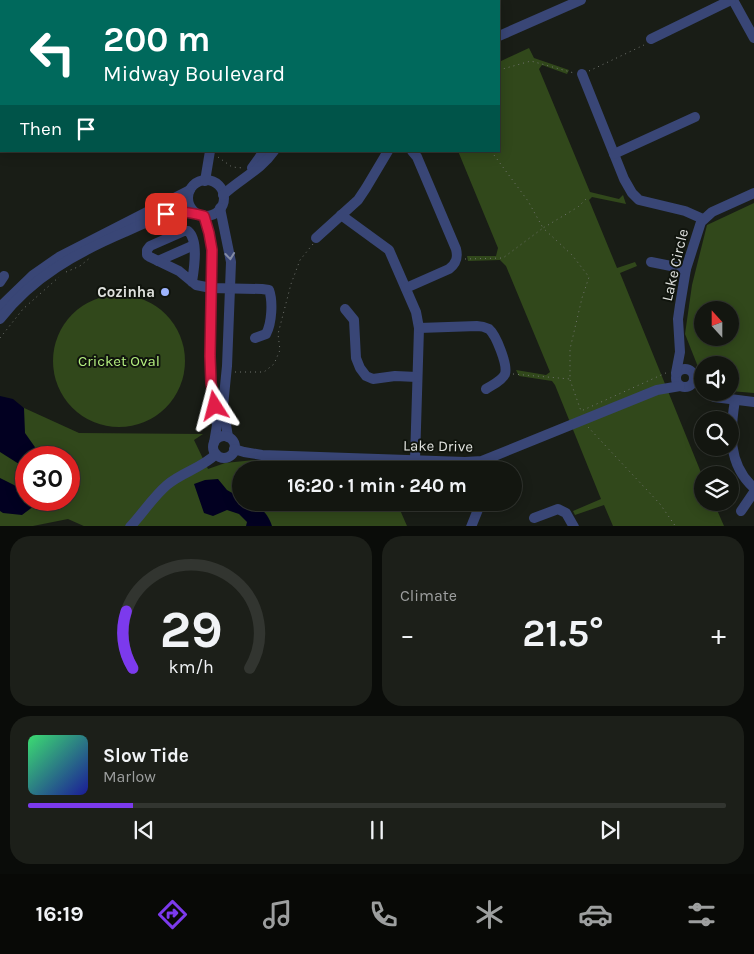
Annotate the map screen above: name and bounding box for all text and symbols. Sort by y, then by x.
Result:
text: 200 m [103,19,211,60]
icon: left [20,20,85,85]
text: Midway Boulevard [103,61,285,87]
icon: arrive [72,115,100,143]
text: Then [20,118,62,140]
pin [145,193,187,235]
icon: arrive [152,200,180,228]
street label: Lake Circle [658,227,692,303]
one-way arrow [224,252,235,260]
place label: Cozinha [97,283,155,301]
marker: Cozinha [159,286,171,298]
north arrow [694,301,739,346]
map controls [694,301,739,511]
park label: Cricket Oval [78,352,160,370]
button: sound [694,356,739,401]
position arrow [188,379,240,431]
button: search [694,411,739,456]
street label: Lake Drive [403,436,473,456]
speed limit sign: 30 [15,446,80,511]
button: layers [694,466,739,511]
text: 16:20 · 1 min · 240 m [287,475,467,497]
text: Climate [400,586,457,605]
text: 29 [159,599,223,660]
text: 21.5° [522,611,604,656]
text: − [400,618,415,651]
text: + [711,618,726,651]
text: km/h [168,657,214,678]
text: Slow Tide [103,745,189,767]
text: Marlow [103,767,156,786]
icon: previous [130,816,158,844]
icon: pause [363,816,391,844]
icon: next [596,816,624,844]
icon: directions [155,897,190,932]
icon: music [260,897,295,932]
icon: phone [366,897,401,932]
icon: climate [472,897,507,932]
icon: car [578,897,613,932]
icon: filters [684,897,719,932]
text: 16:19 [35,901,84,927]

